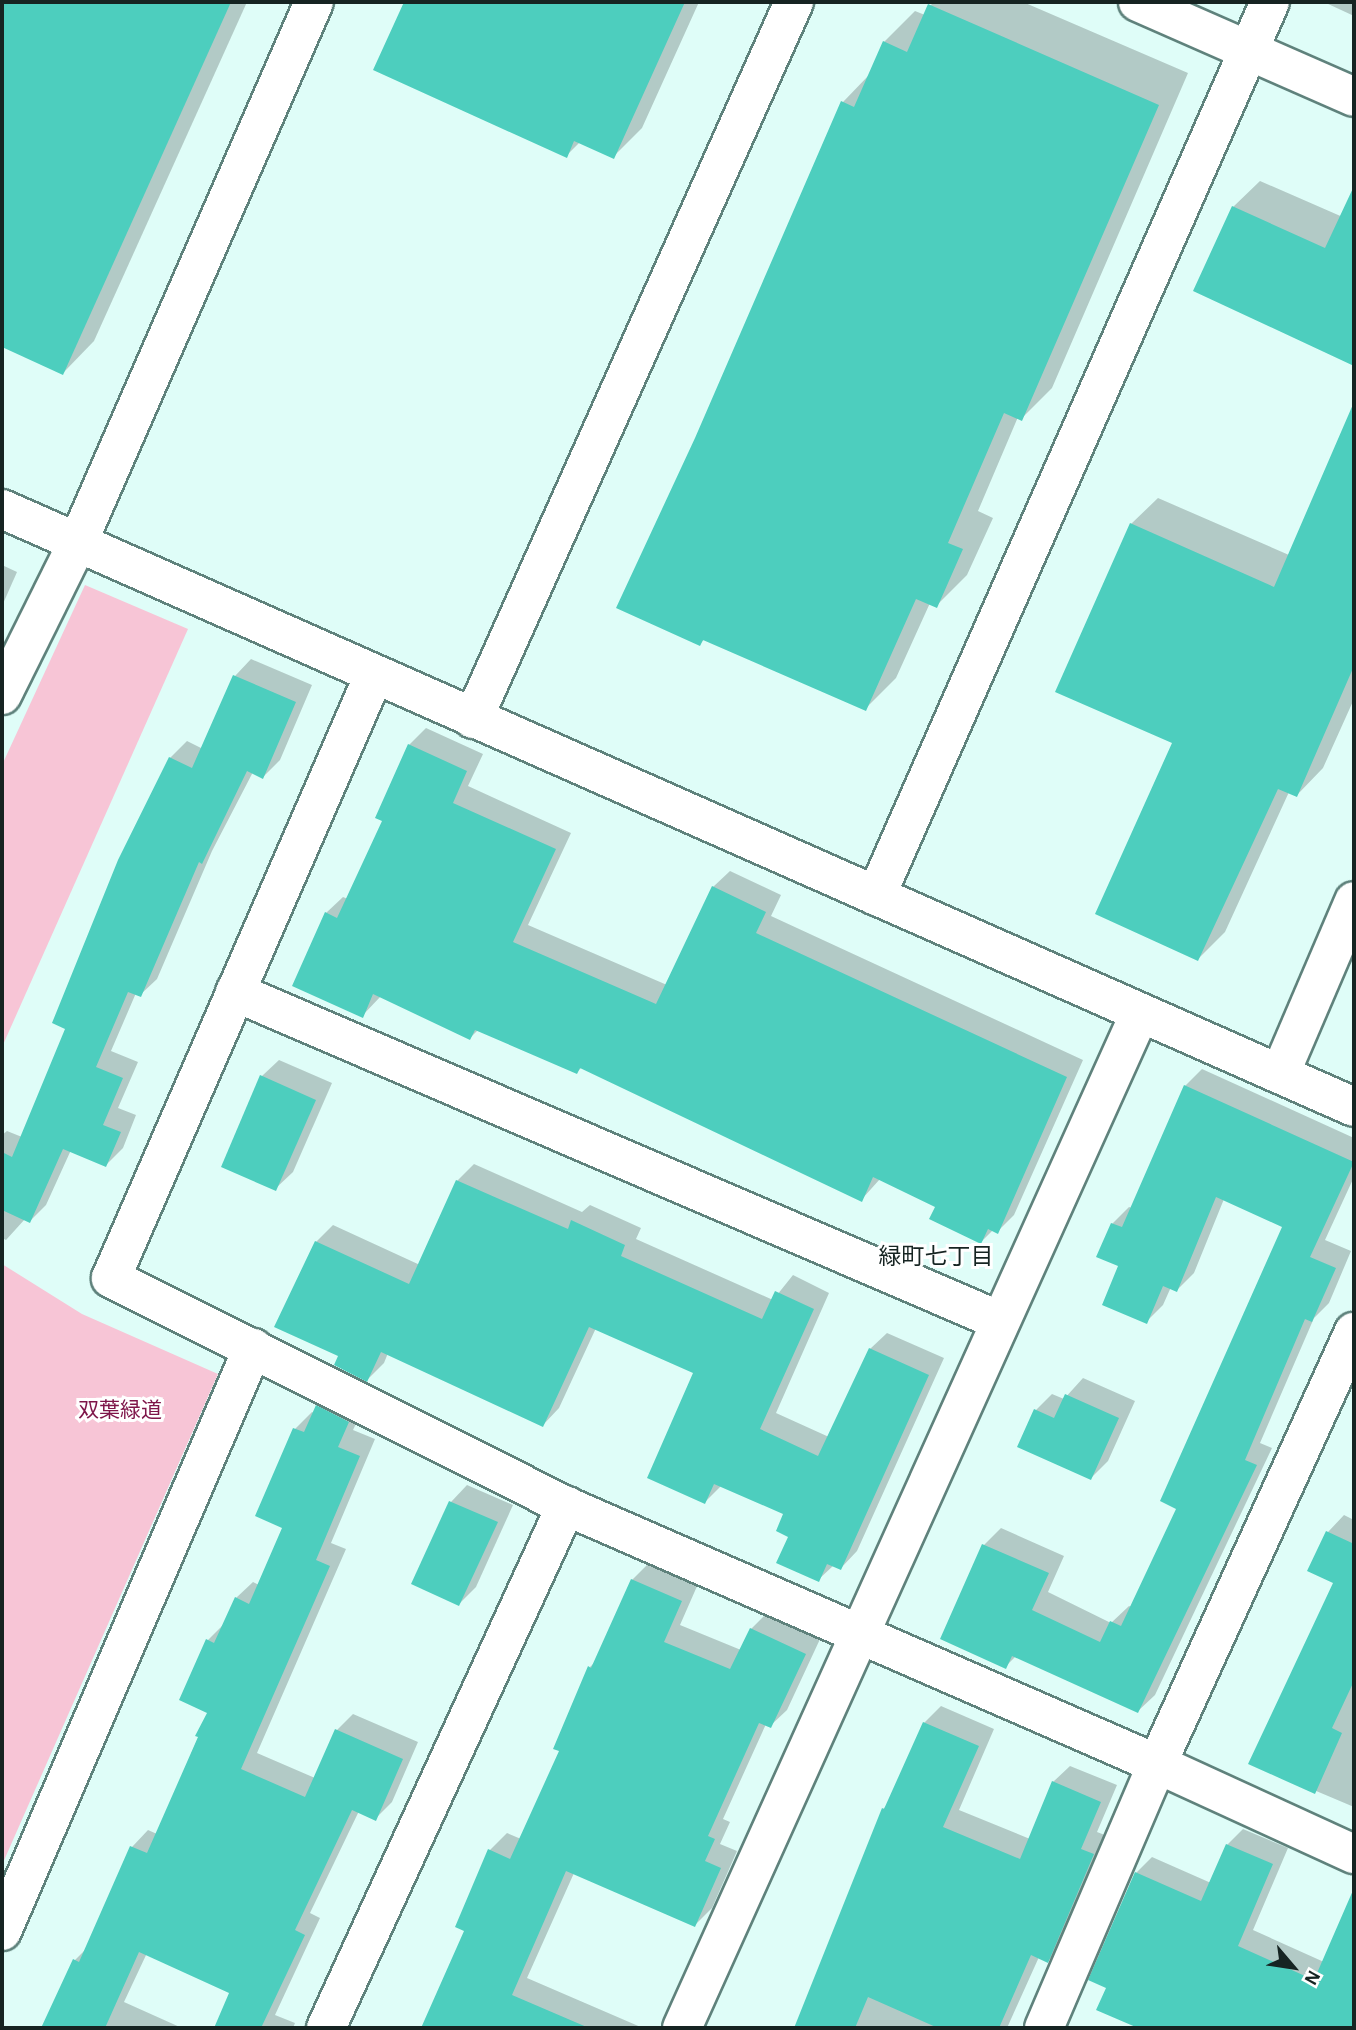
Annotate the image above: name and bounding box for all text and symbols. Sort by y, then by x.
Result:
district label: 緑町七丁目 [879,1244,993,1272]
park label: 双葉緑道 [78,1398,162,1424]
north arrow [1258,1932,1328,2002]
text: N [1300,1967,1323,1988]

